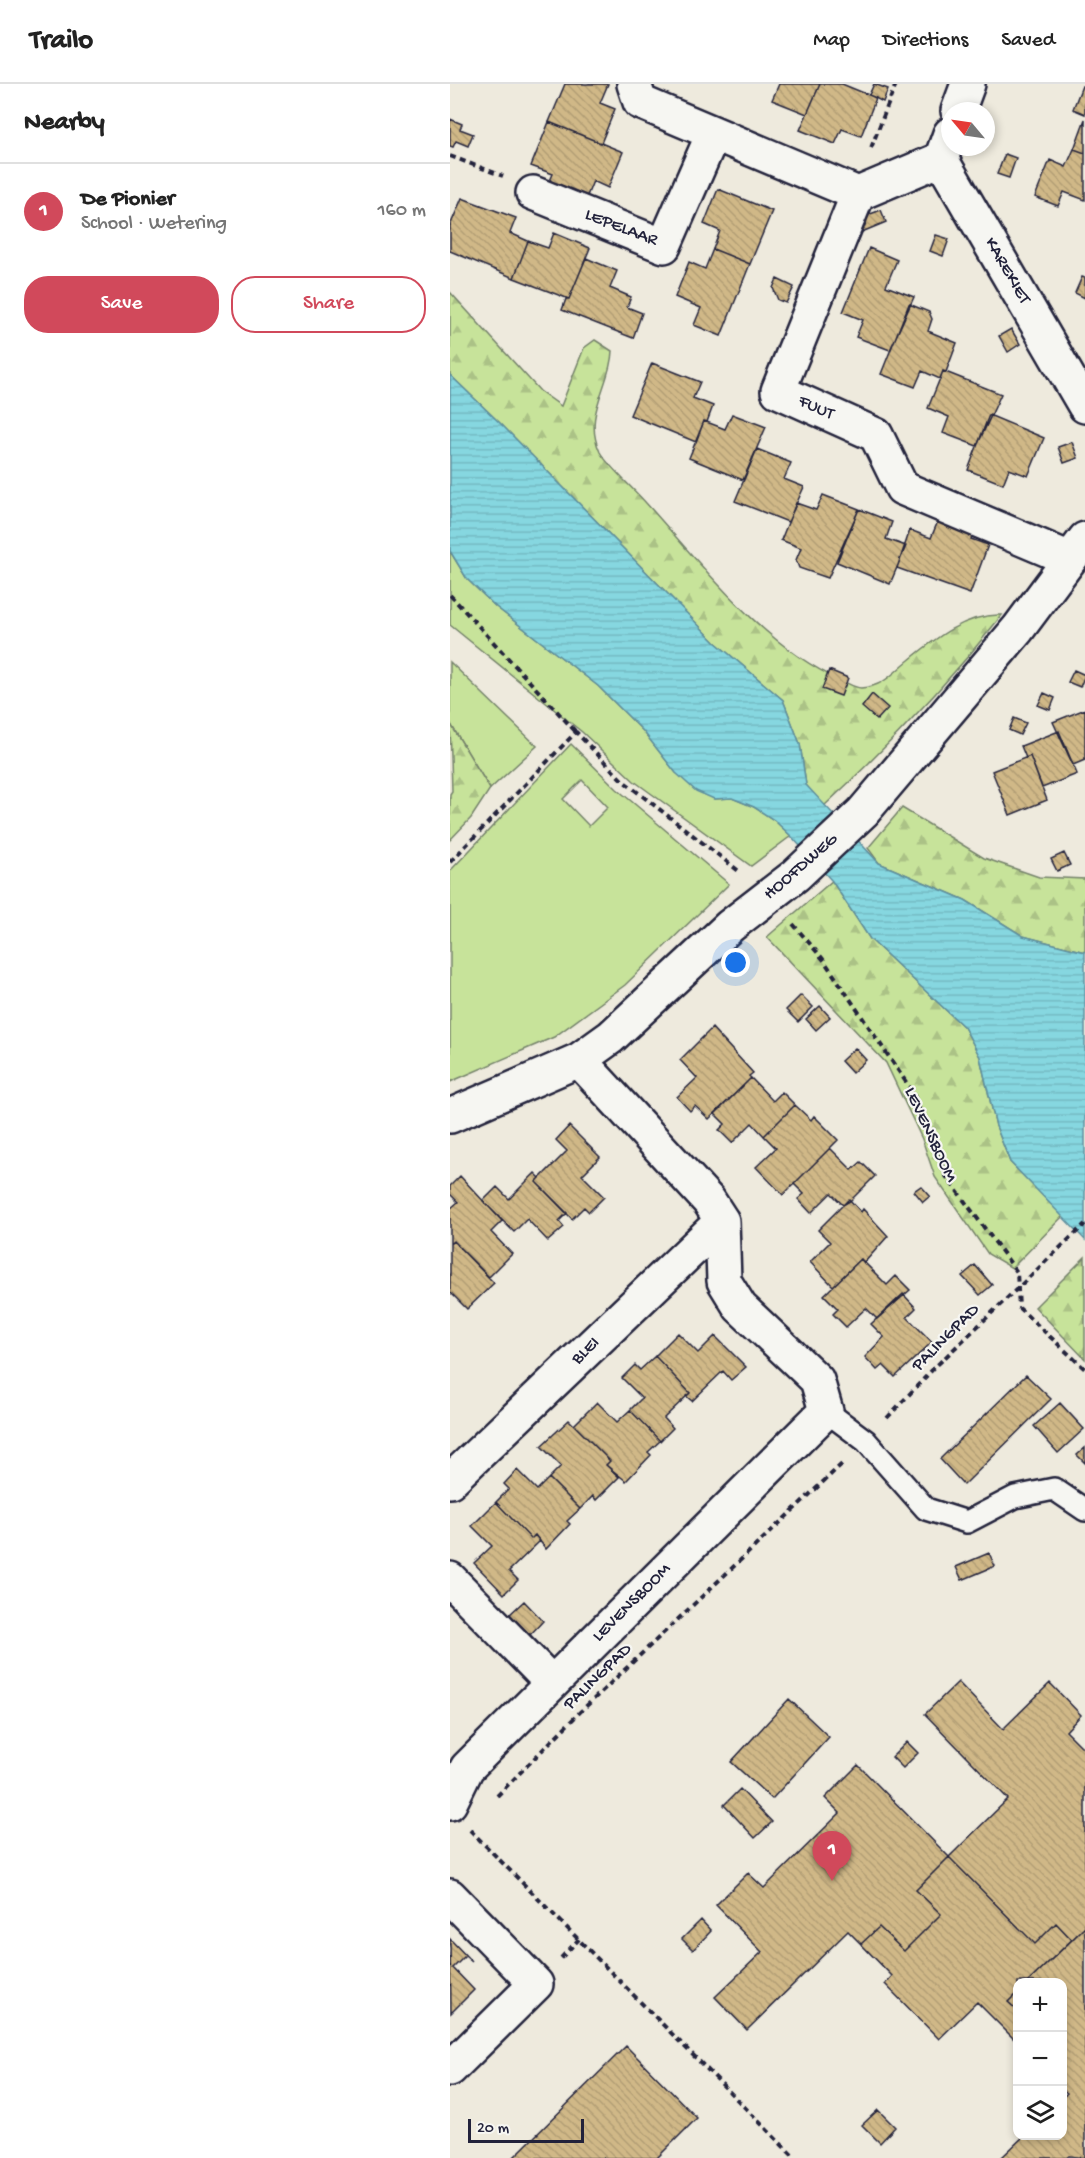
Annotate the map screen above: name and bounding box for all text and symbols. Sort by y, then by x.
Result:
text: Trailo [30,25,93,58]
text: Map [813,29,850,54]
text: Directions [883,29,968,54]
text: Saved [1001,29,1055,54]
north arrow [941,102,995,156]
text: Nearby [24,108,105,139]
text: De Pionier [81,187,175,213]
text: 1 [39,200,48,223]
text: 160 m [377,200,426,223]
street label: LEPELAAR [582,205,661,252]
text: School · Wetering [81,213,227,236]
street label: KAREKIET [980,234,1035,309]
button: Save [24,276,219,333]
button: Share [231,276,426,333]
street label: FUUT [794,390,838,426]
street label: HOOFDWEG [760,829,843,905]
your location [721,948,750,977]
street label: LEVENSBOOM [899,1084,961,1186]
street label: PALINGPAD [907,1300,984,1377]
street label: BLEI [567,1333,605,1370]
street label: LEVENSBOOM [588,1559,676,1647]
street label: PALINGPAD [559,1639,637,1715]
pin: 1 [812,1832,851,1881]
map controls [1013,1978,1067,2140]
button: + [1013,1978,1067,2032]
button: − [1013,2032,1067,2086]
button: layers [1013,2086,1067,2140]
scale bar [468,2116,584,2144]
text: 20 m [477,2120,509,2139]

